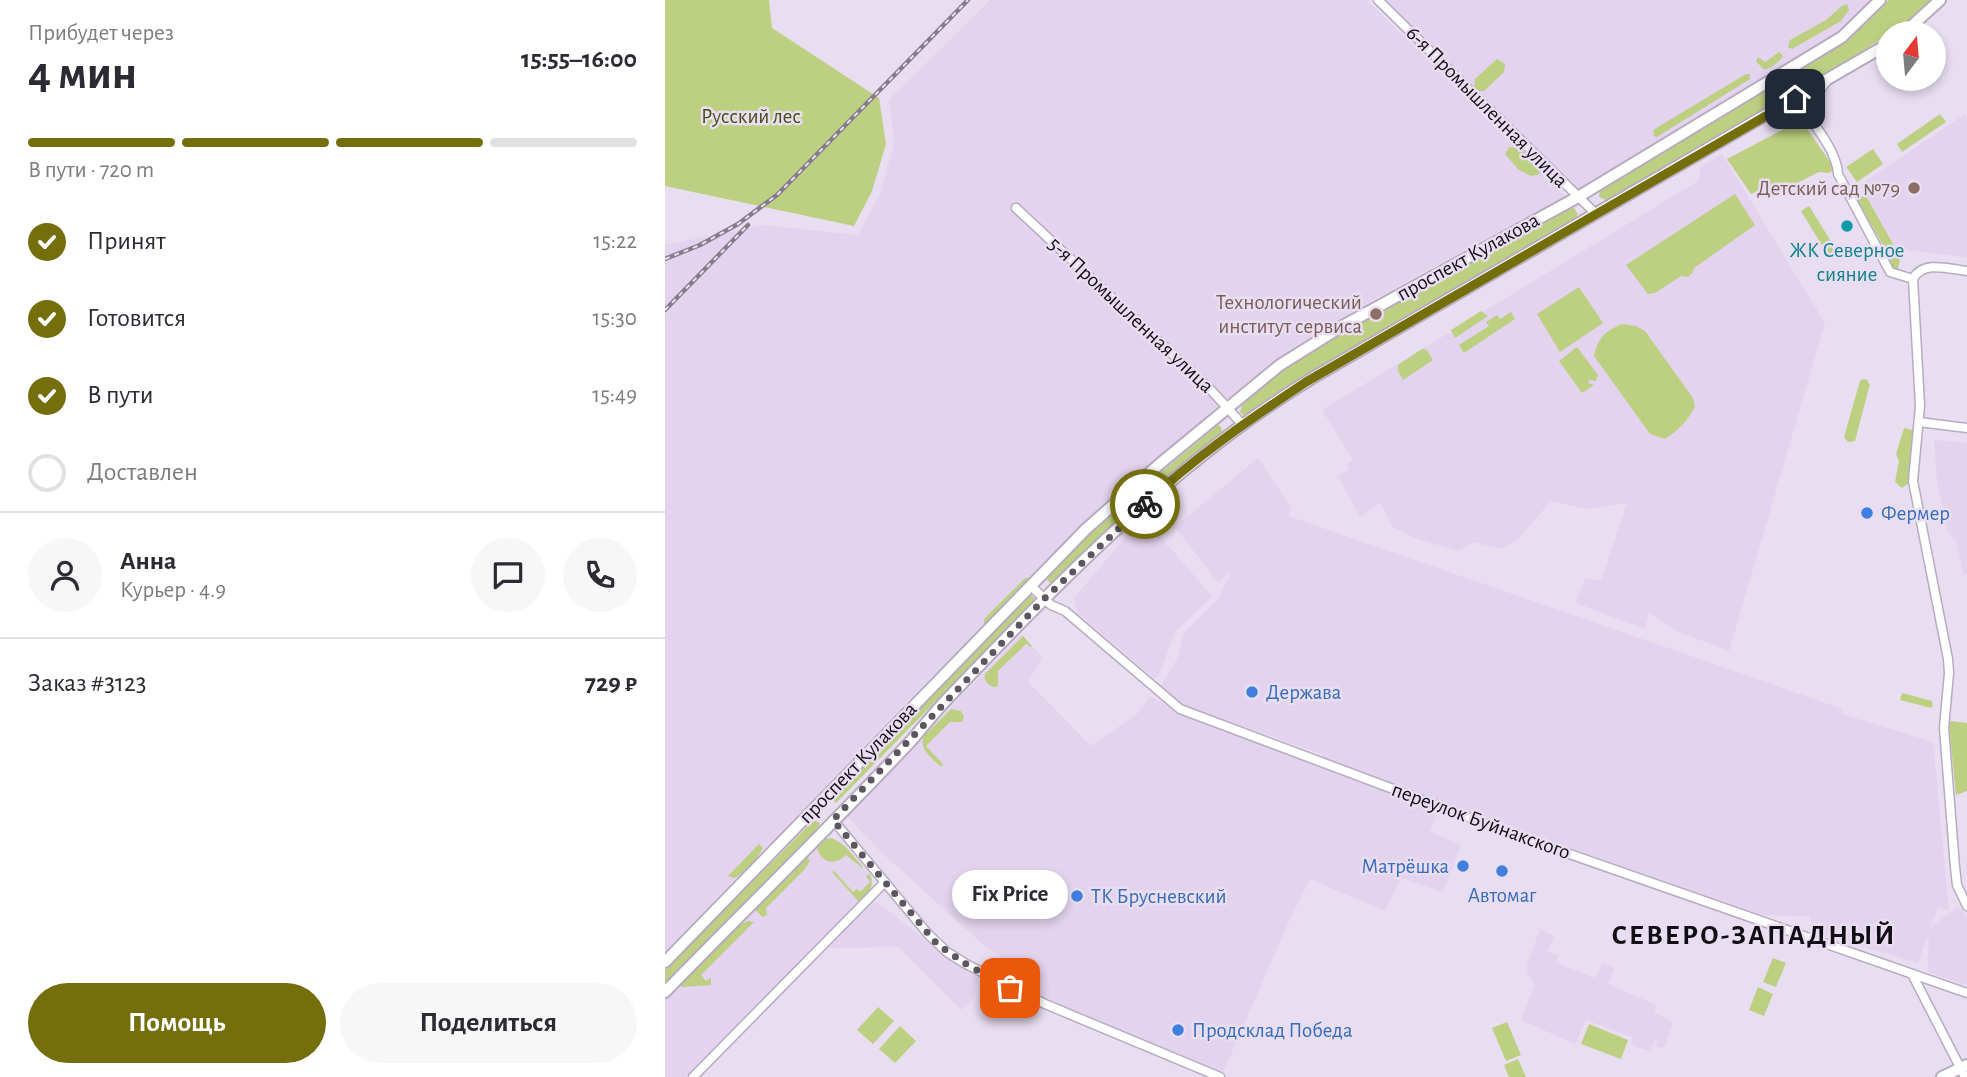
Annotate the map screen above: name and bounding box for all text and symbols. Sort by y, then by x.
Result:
north arrow [1876,21,1946,91]
map controls [1876,21,1946,91]
text: Прибудет через [28,22,174,45]
street label: 6-я Промышленная улица [1402,22,1572,192]
text: 15:55–16:00 [521,46,637,72]
text: 4 мин [28,51,137,97]
pin [1765,69,1825,129]
icon: home [1776,80,1814,118]
park label: Русский лес [701,106,801,127]
text: В пути · 720 m [28,159,154,182]
place label: Детский сад №79 [1757,178,1900,199]
marker: Детский сад №79 [1906,180,1922,196]
street label: проспект Кулакова [1393,209,1543,305]
marker: ЖК Северное сияние [1839,218,1855,234]
icon: check [28,223,66,261]
text: Принят [87,228,166,254]
text: 15:22 [593,230,637,253]
street label: 5-я Промышленная улица [1044,233,1218,397]
place label: ЖК Северное сияние [1790,240,1904,285]
place label: Технологический институт сервиса [1216,292,1362,337]
icon: check [28,300,66,338]
text: Готовится [87,305,186,331]
marker: Технологический институт сервиса [1368,306,1384,322]
text: 15:30 [593,307,637,330]
icon: check [28,377,66,415]
text: В пути [87,382,153,408]
text: 15:49 [592,384,637,407]
text: Доставлен [87,459,198,485]
courier [1110,469,1180,539]
icon: bike [1126,485,1164,523]
place label: Фермер [1881,503,1950,524]
marker: Фермер [1859,505,1875,521]
button: person [28,538,102,612]
button: chat [471,538,545,612]
button: phone [563,538,637,612]
text: Анна [120,548,176,574]
text: Курьер · 4.9 [120,579,226,602]
text: Заказ #3123 [28,670,146,696]
text: 729 ₽ [585,670,637,696]
place label: Держава [1266,682,1342,703]
marker: Держава [1244,684,1260,700]
street label: проспект Кулакова [795,698,921,828]
street label: переулок Буйнакского [1389,779,1573,863]
place label: Матрёшка [1361,856,1449,877]
marker: Матрёшка [1455,858,1471,874]
marker: Автомаг [1494,863,1510,879]
callout: Fix Price [952,869,1068,918]
text: Fix Price [972,883,1048,906]
place label: Автомаг [1468,885,1537,906]
place label: ТК Брусневский [1091,886,1227,907]
marker: ТК Брусневский [1069,888,1085,904]
district label: СЕВЕРО-ЗАПАДНЫЙ [1612,921,1896,950]
pin [980,958,1040,1018]
icon: bag [991,969,1029,1007]
button: Помощь [28,983,326,1063]
button: Поделиться [340,983,637,1063]
place label: Продсклад Победа [1192,1020,1353,1041]
marker: Продсклад Победа [1170,1022,1186,1038]

